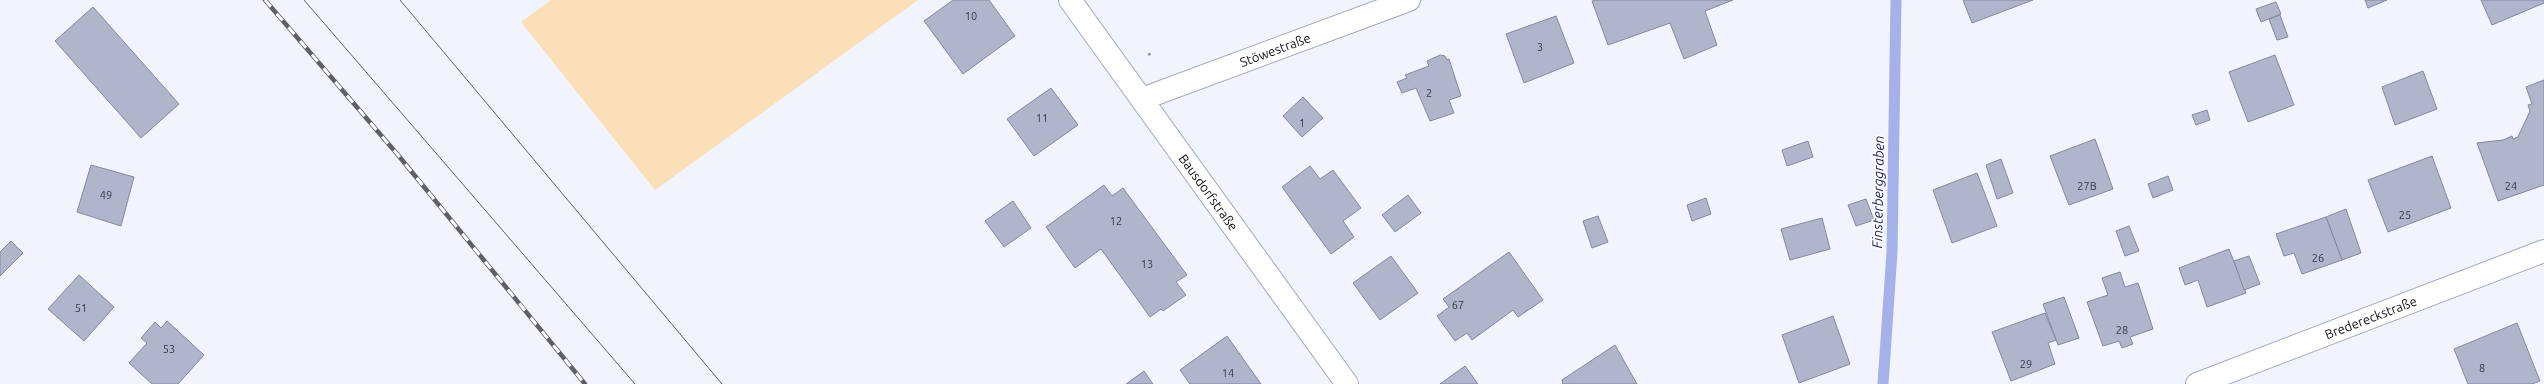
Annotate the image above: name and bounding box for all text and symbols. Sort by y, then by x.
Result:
house number: 10 [965,10,977,22]
street label: Stöwestraße [1238,30,1312,69]
house number: 3 [1537,41,1543,53]
house number: 2 [1426,87,1432,99]
house number: 11 [1036,112,1048,124]
house number: 1 [1299,117,1305,129]
water label: Finsterberggraben [1869,135,1887,249]
street label: Bausdorfstraße [1176,151,1241,233]
house number: 27B [2077,180,2097,192]
house number: 24 [2505,180,2517,192]
house number: 49 [100,189,112,201]
house number: 25 [2399,209,2411,221]
house number: 12 [1110,215,1122,227]
house number: 26 [2312,252,2324,264]
house number: 13 [1141,258,1153,270]
street label: Bredereckstraße [2323,293,2419,341]
house number: 67 [1452,299,1464,311]
house number: 51 [75,302,87,314]
house number: 28 [2116,324,2128,336]
house number: 53 [163,343,175,355]
house number: 29 [2020,358,2032,370]
house number: 8 [2479,362,2485,374]
house number: 14 [1222,367,1234,379]

